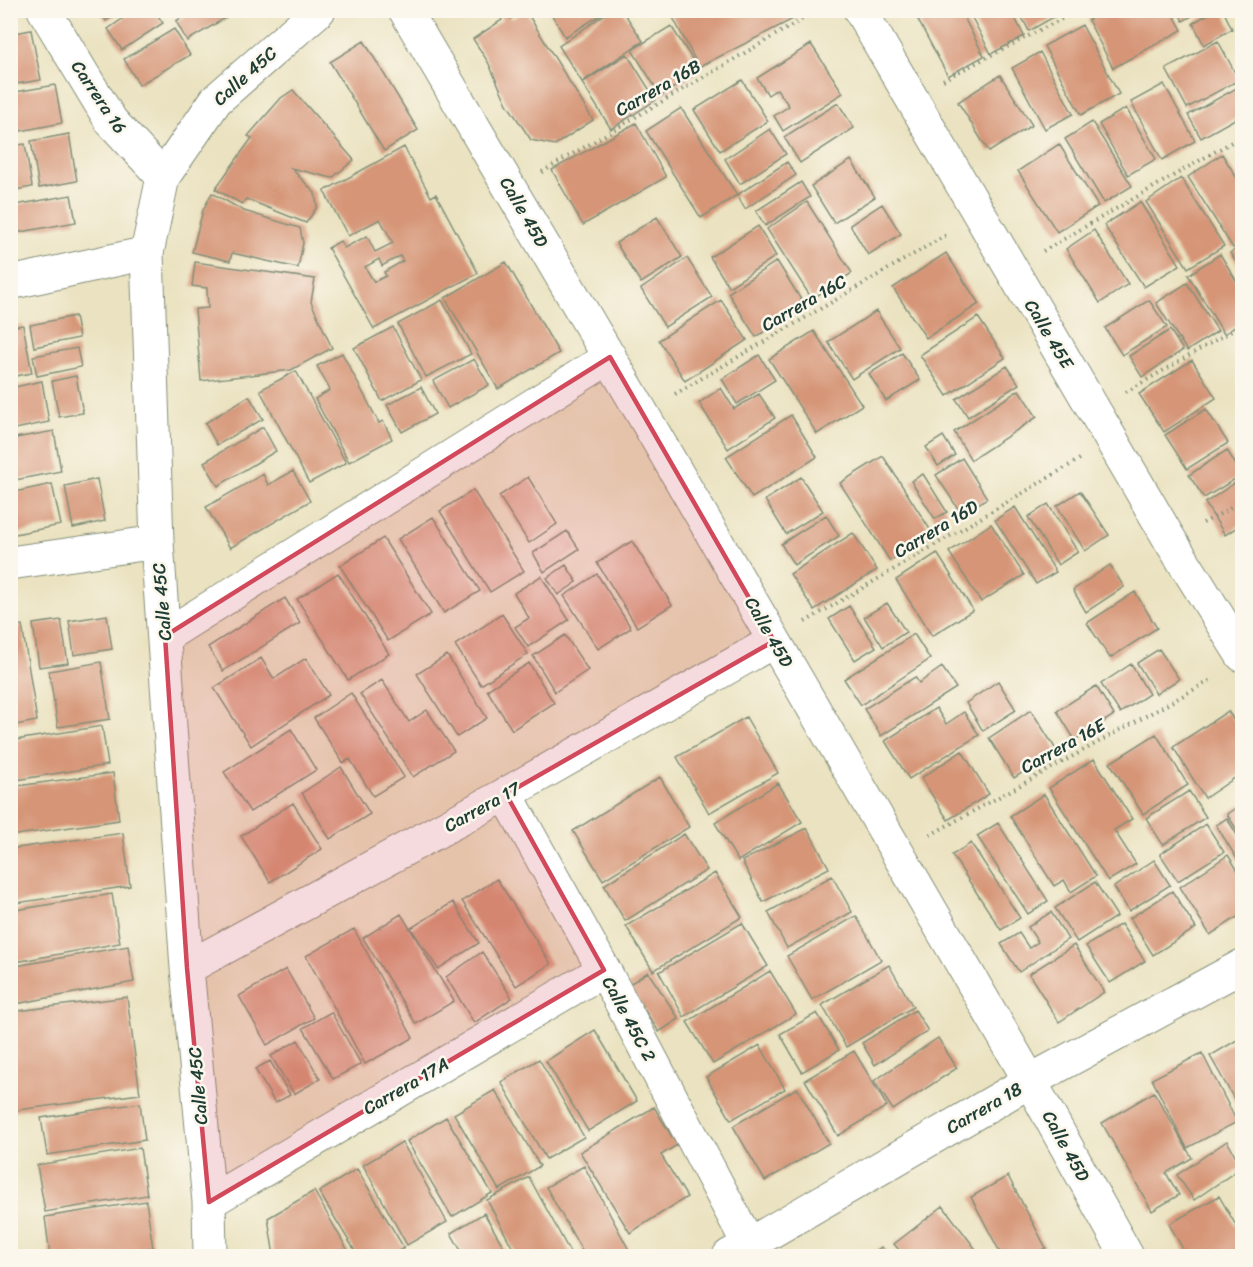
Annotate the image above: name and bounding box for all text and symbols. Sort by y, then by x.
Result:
street label: Calle 45C [205,38,285,114]
street label: Carrera 16B [609,50,707,126]
street label: Carrera 16 [62,54,136,140]
street label: Calle 45D [491,170,557,254]
street label: Carrera 16C [755,265,854,340]
street label: Calle 45E [1016,293,1083,376]
street label: Carrera 16D [887,491,985,567]
street label: Calle 45C [143,561,181,642]
street label: Calle 45D [736,590,802,674]
street label: Carrera 16E [1014,709,1112,783]
street label: Carrera 17 [438,772,528,841]
street label: Calle 45C 2 [593,970,665,1068]
street label: Calle 45C [179,1045,217,1126]
street label: Carrera 17A [357,1048,455,1124]
street label: Carrera 18 [940,1073,1028,1143]
street label: Calle 45D [1033,1104,1099,1188]

